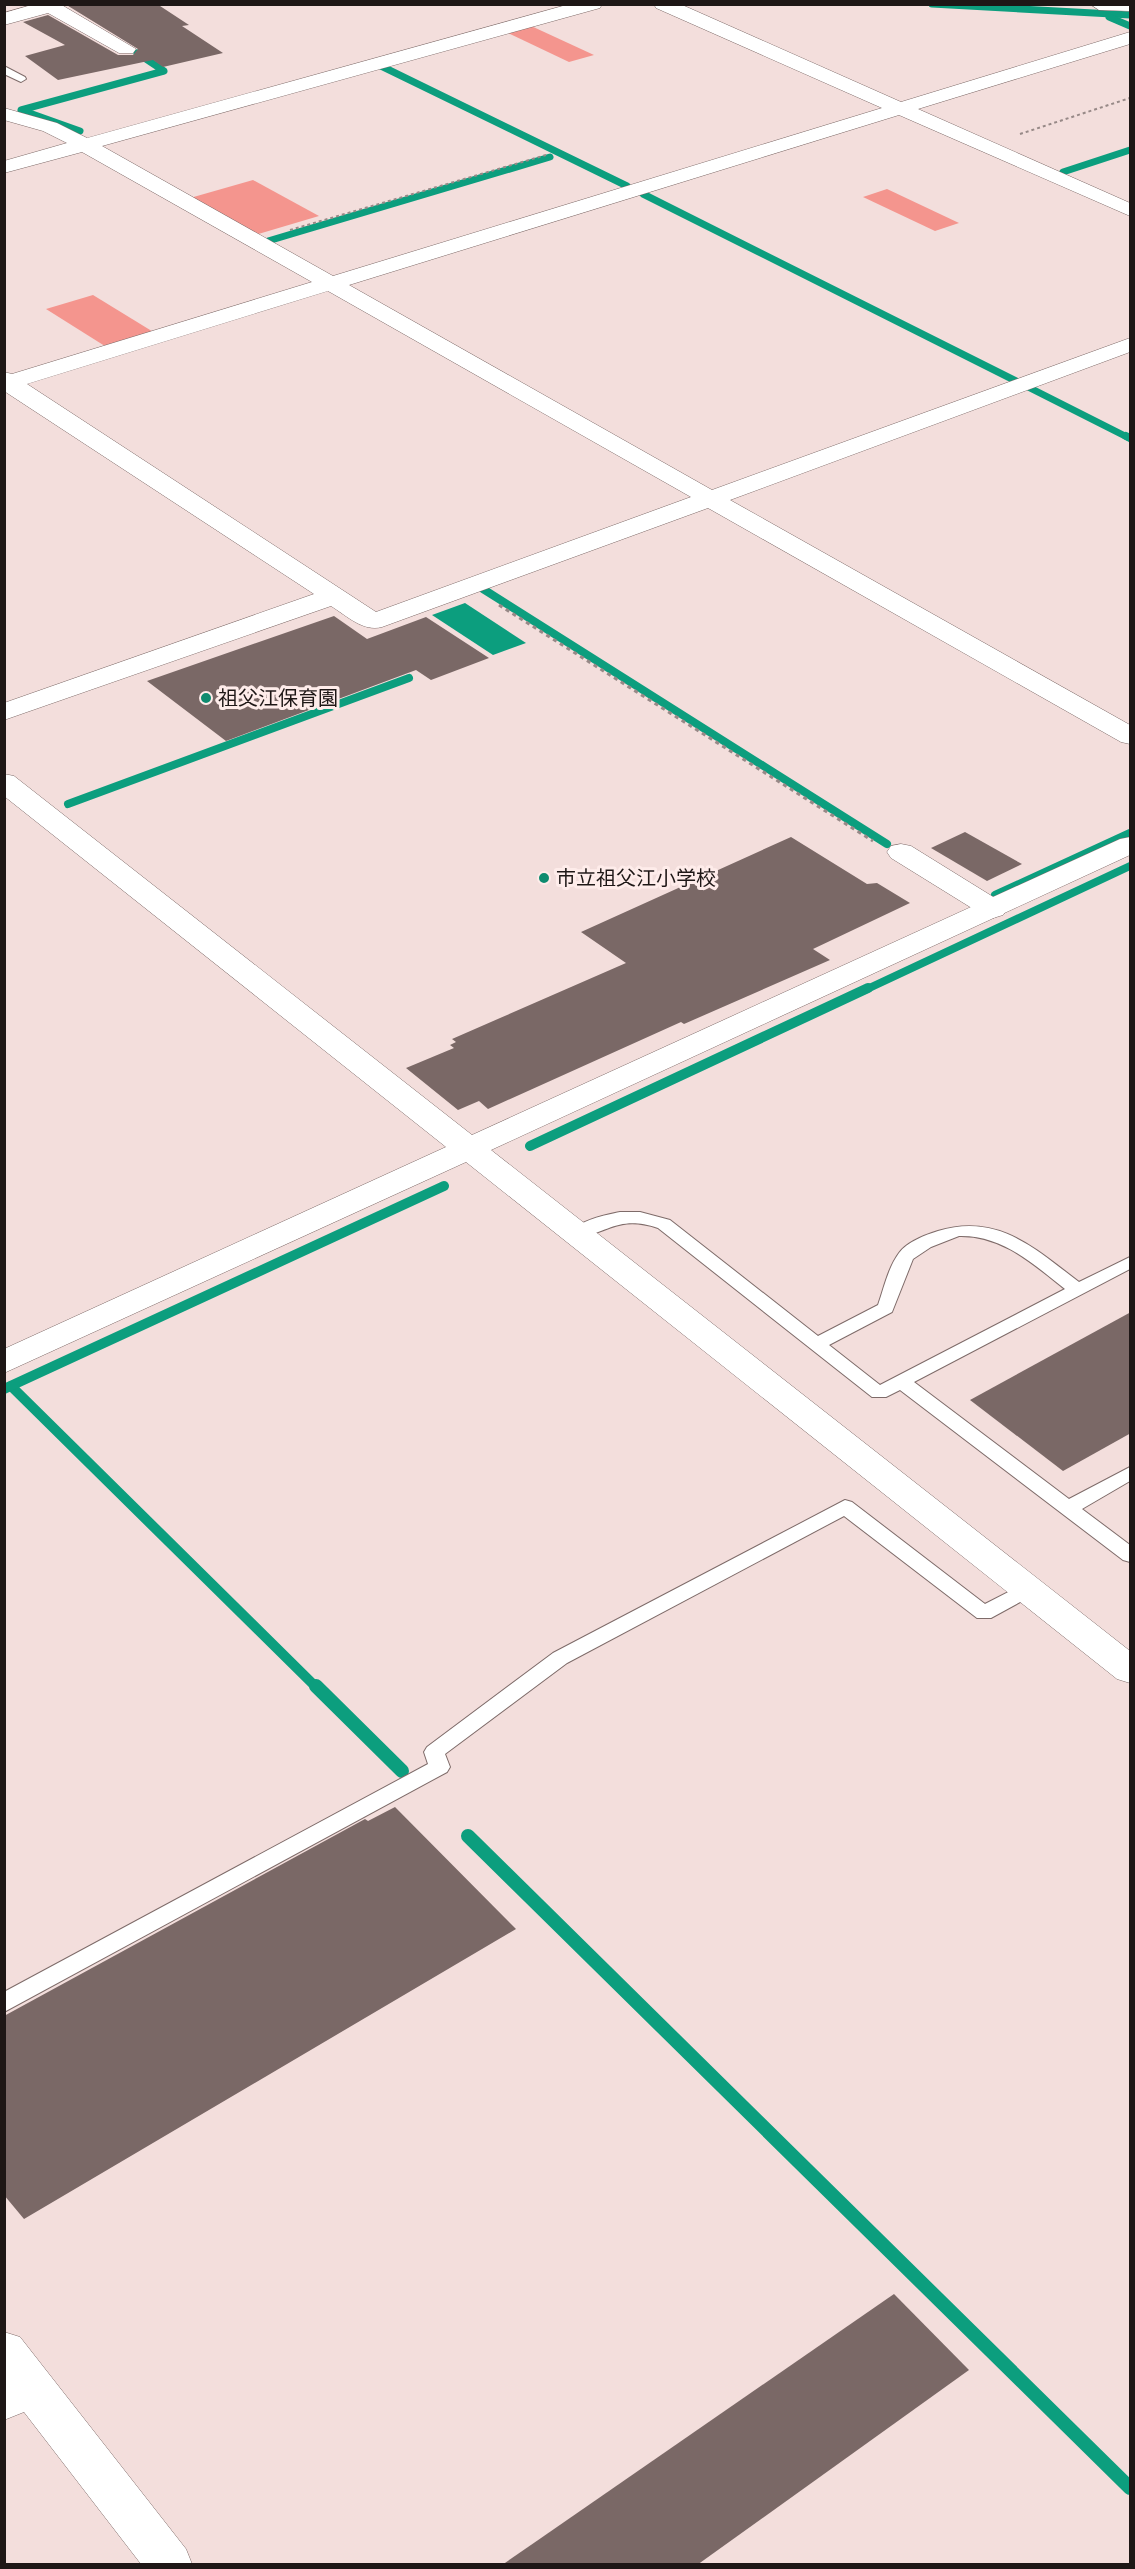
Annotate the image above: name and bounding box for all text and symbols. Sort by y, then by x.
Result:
place label: 祖父江保育園 [218,686,338,710]
marker: 祖父江保育園 [199,691,213,705]
place label: 市立祖父江小学校 [556,866,716,890]
marker: 市立祖父江小学校 [537,871,551,885]

